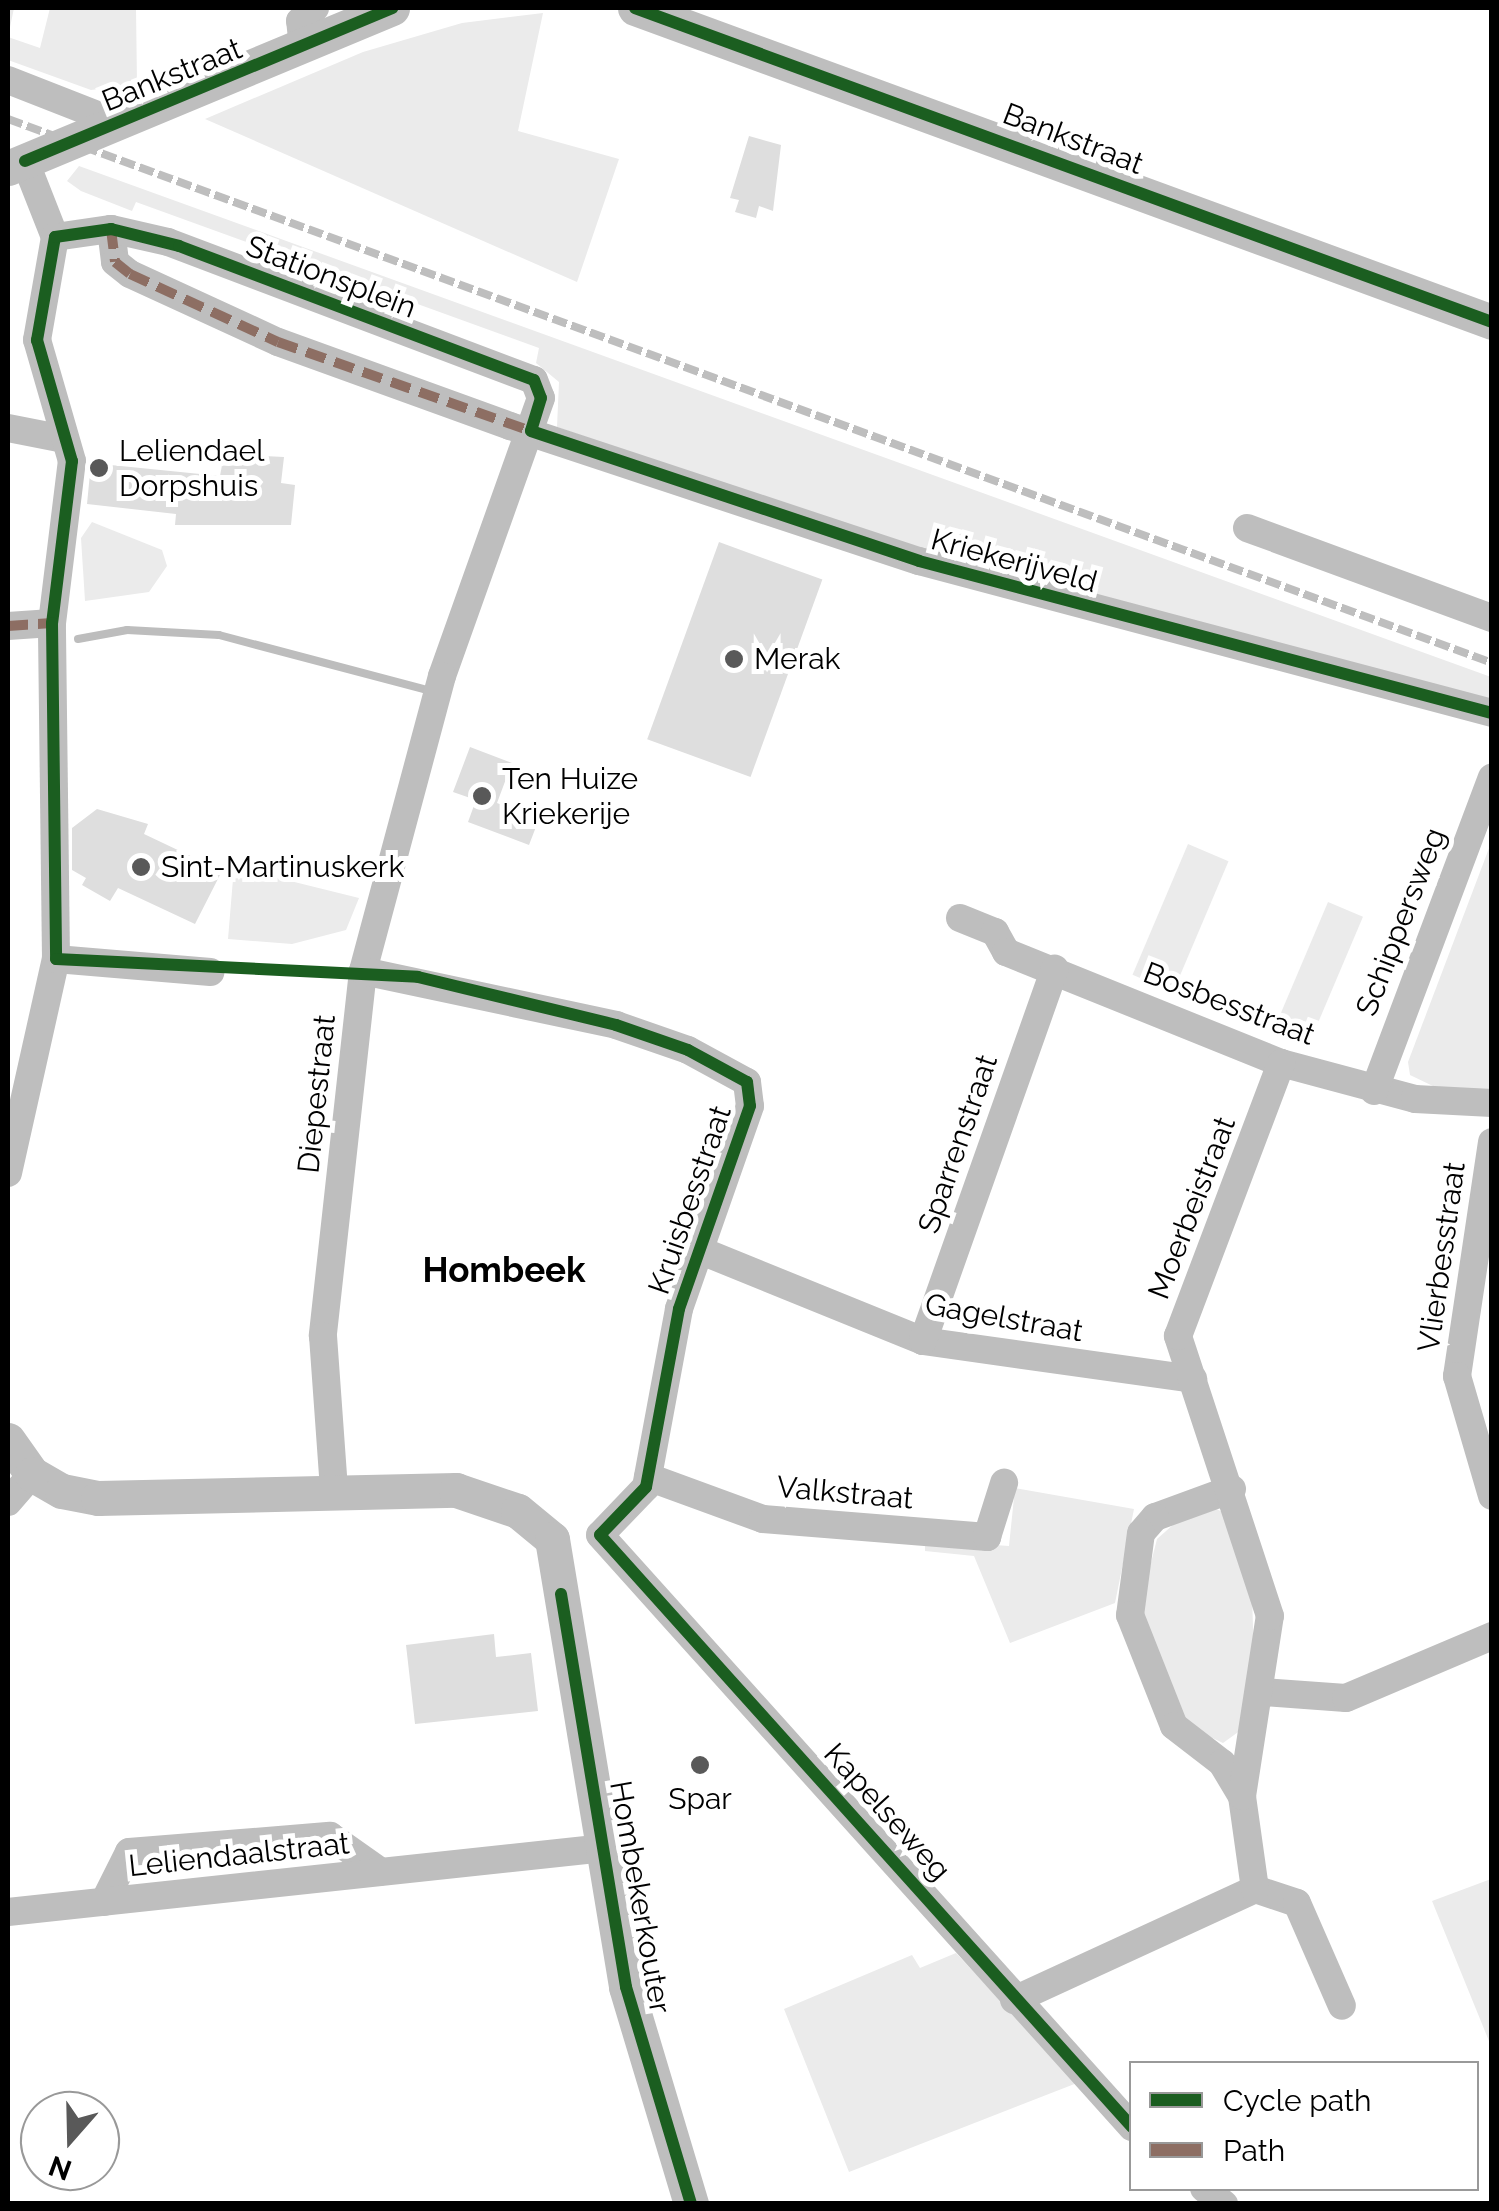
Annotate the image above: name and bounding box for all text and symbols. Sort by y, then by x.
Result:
street label: Bankstraat [97,31,247,119]
street label: Bankstraat [998,96,1148,182]
street label: Stationsplein [241,228,421,326]
place label: Leliendael Dorpshuis [119,433,264,504]
marker: Leliendael Dorpshuis [88,457,110,479]
street label: Kriekerijveld [927,522,1101,600]
place label: Merak [754,641,840,677]
marker: Merak [723,648,745,670]
place label: Ten Huize Kriekerije [502,761,638,832]
marker: Ten Huize Kriekerije [471,785,493,807]
street label: Schippersweg [1349,823,1453,1021]
place label: Sint-Martinuskerk [161,849,404,885]
marker: Sint-Martinuskerk [130,856,152,878]
street label: Bosbesstraat [1138,955,1320,1053]
street label: Diepestraat [291,1013,343,1175]
street label: Sparrenstraat [911,1050,1005,1238]
street label: Kruisbesstraat [641,1101,739,1299]
street label: Moerbeistraat [1141,1112,1243,1304]
street label: Vlierbesstraat [1411,1160,1473,1354]
district label: Hombeek [422,1249,586,1291]
street label: Gagelstraat [922,1286,1086,1350]
street label: Valkstraat [775,1469,915,1517]
street label: Kapelseweg [816,1736,958,1888]
marker: Spar [689,1754,711,1776]
street label: Hombekerkouter [602,1778,678,2016]
place label: Spar [668,1781,732,1817]
street label: Leliendaalstraat [127,1826,351,1884]
legend [1129,2061,1479,2191]
text: Cycle path [1223,2083,1371,2118]
north arrow [20,2091,120,2191]
text: Path [1223,2133,1285,2168]
text: N [45,2149,76,2187]

